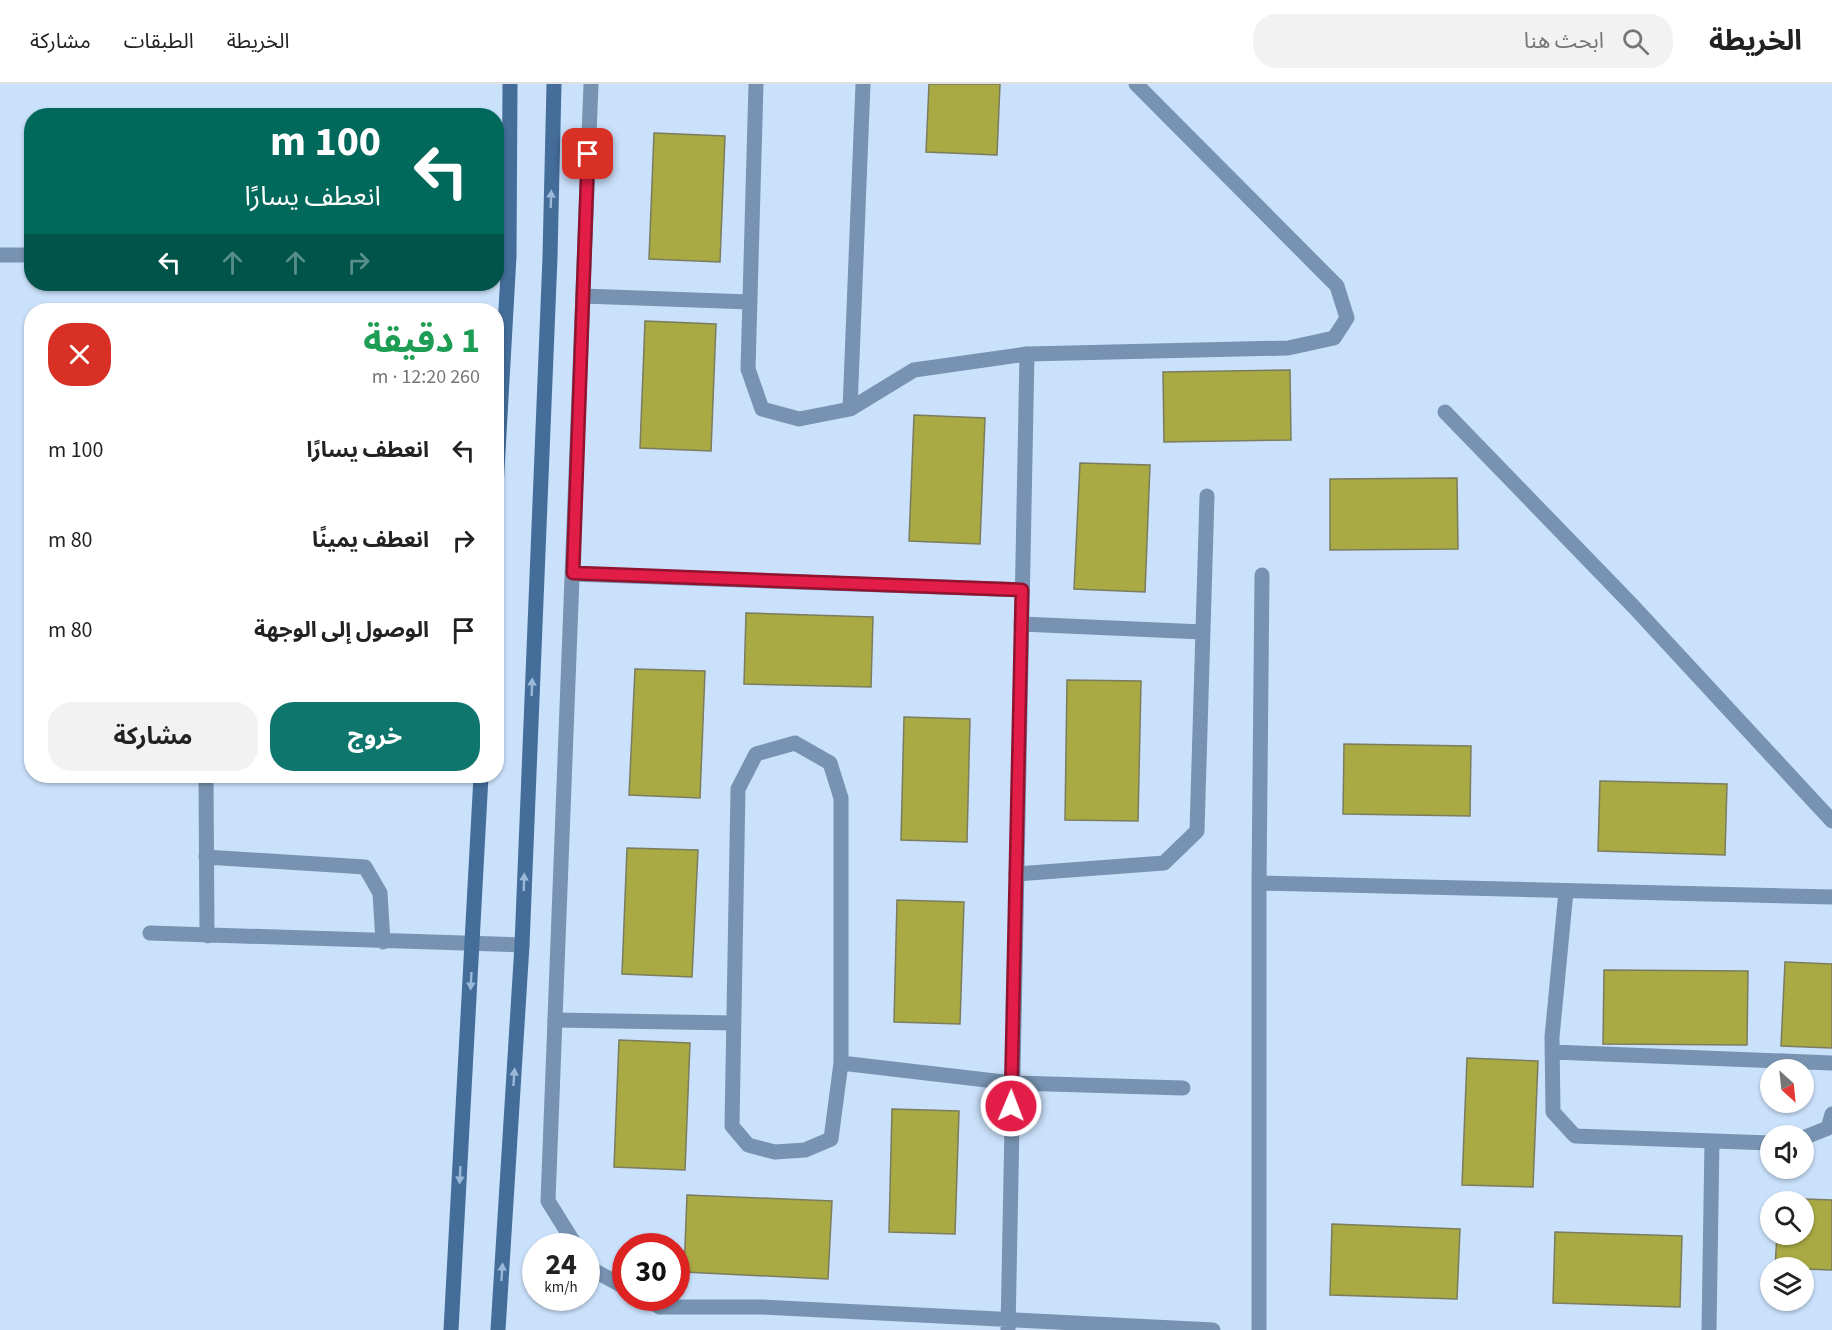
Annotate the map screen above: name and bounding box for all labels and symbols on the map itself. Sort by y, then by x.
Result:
pin [562,128,613,179]
one-way arrow [547,189,556,208]
one-way arrow [528,678,537,697]
one-way arrow [520,873,529,892]
one-way arrow [466,971,475,990]
north arrow [1760,1059,1814,1113]
one-way arrow [509,1067,518,1086]
position arrow [979,1074,1043,1138]
one-way arrow [455,1166,464,1185]
speed limit sign: 30 [612,1233,690,1311]
one-way arrow [497,1262,506,1281]

